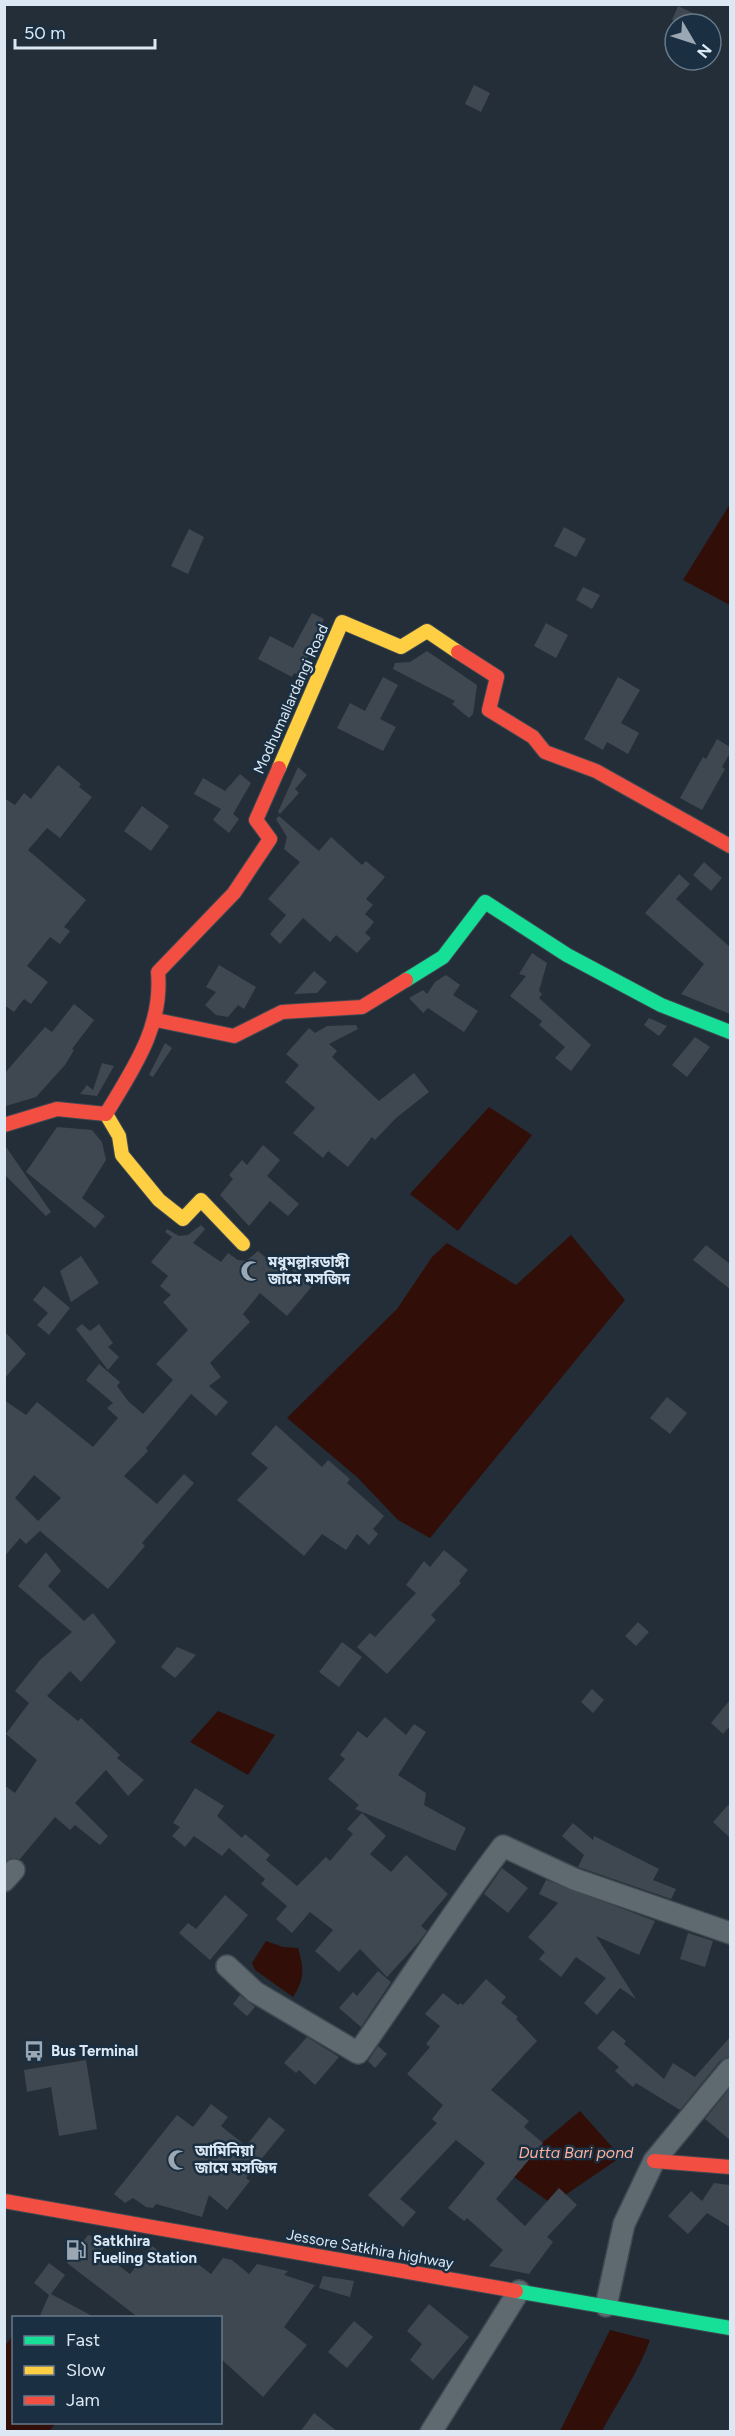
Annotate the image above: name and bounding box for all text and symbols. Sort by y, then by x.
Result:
scale bar [15,12,154,50]
north arrow [663,12,723,72]
text: 50 m [24,22,66,44]
text: N [693,40,716,62]
street label: Modhumallardangi Road [250,621,332,777]
place label: মধুমল্লারডাঙ্গী জামে মসজিদ [267,1253,351,1288]
mosque icon: মধুমল্লারডাঙ্গী জামে মসজিদ [239,1259,263,1283]
bus stop icon: Bus Terminal [22,2039,46,2063]
place label: Bus Terminal [51,2042,138,2060]
place label: আমিনিয়া জামে মসজিদ [194,2142,278,2177]
water label: Dutta Bari pond [518,2143,634,2162]
mosque icon: আমিনিয়া জামে মসজিদ [166,2148,190,2172]
street label: Jessore Satkhira highway [285,2225,455,2273]
place label: Satkhira Fueling Station [93,2232,197,2267]
fuel station icon: Satkhira Fueling Station [64,2238,88,2262]
legend [12,2316,222,2424]
text: Fast [66,2329,100,2351]
text: Slow [66,2359,105,2381]
text: Jam [66,2389,100,2411]

